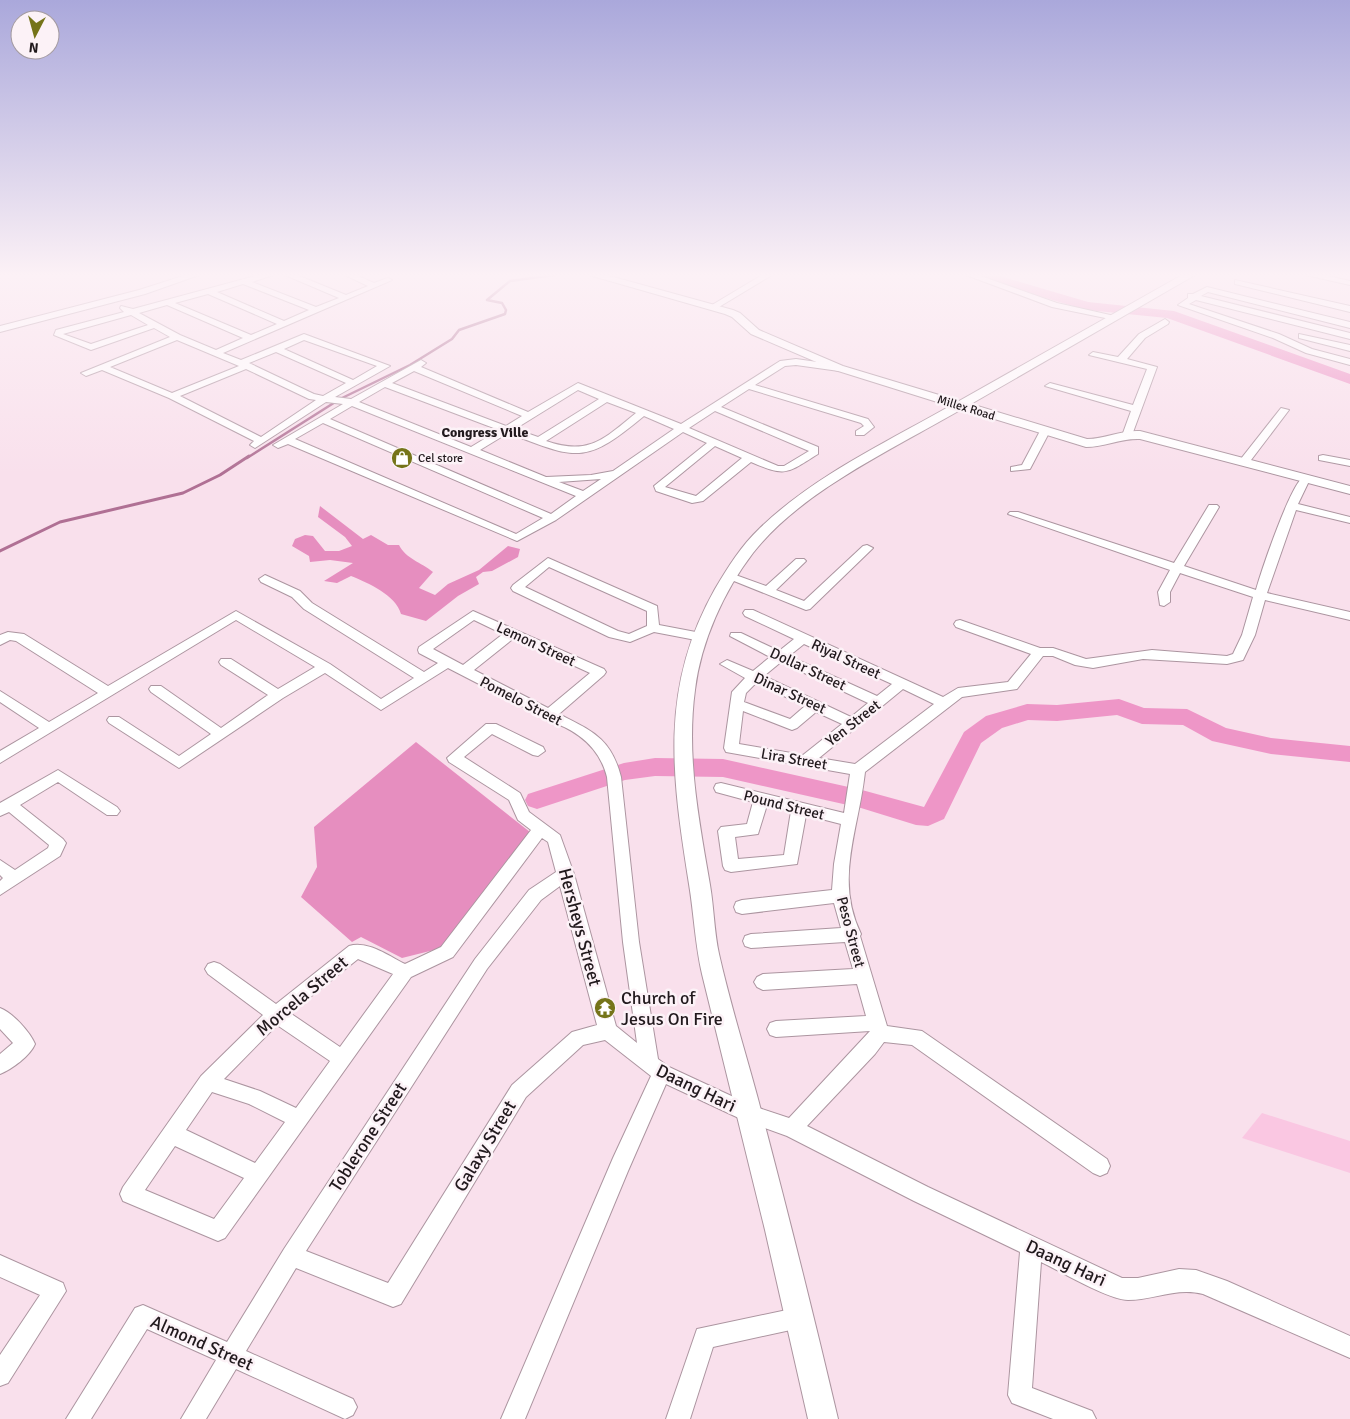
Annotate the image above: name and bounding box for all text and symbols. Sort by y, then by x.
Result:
north arrow [10,10,60,60]
text: N [28,38,39,56]
street label: Millex Road [935,392,997,424]
district label: Congress Ville [442,424,528,441]
shop icon: Cel store [390,446,414,470]
place label: Cel store [418,451,463,466]
street label: Lemon Street [494,618,578,670]
street label: Riyal Street [809,635,883,683]
street label: Dollar Street [767,644,849,694]
street label: Dinar Street [751,668,829,718]
street label: Pomelo Street [477,673,565,729]
street label: Yen Street [822,696,884,750]
street label: Lira Street [759,744,829,774]
street label: Pound Street [742,786,826,824]
street label: Hersheys Street [554,866,606,988]
street label: Peso Street [833,895,869,969]
street label: Morcela Street [252,951,352,1041]
place label: Church of Jesus On Fire [621,987,723,1030]
temple icon: Church of Jesus On Fire [593,996,617,1020]
street label: Daang Hari [652,1059,740,1117]
street label: Toblerone Street [325,1078,411,1196]
street label: Galaxy Street [449,1096,521,1196]
street label: Daang Hari [1022,1235,1110,1291]
street label: Almond Street [147,1311,257,1375]

